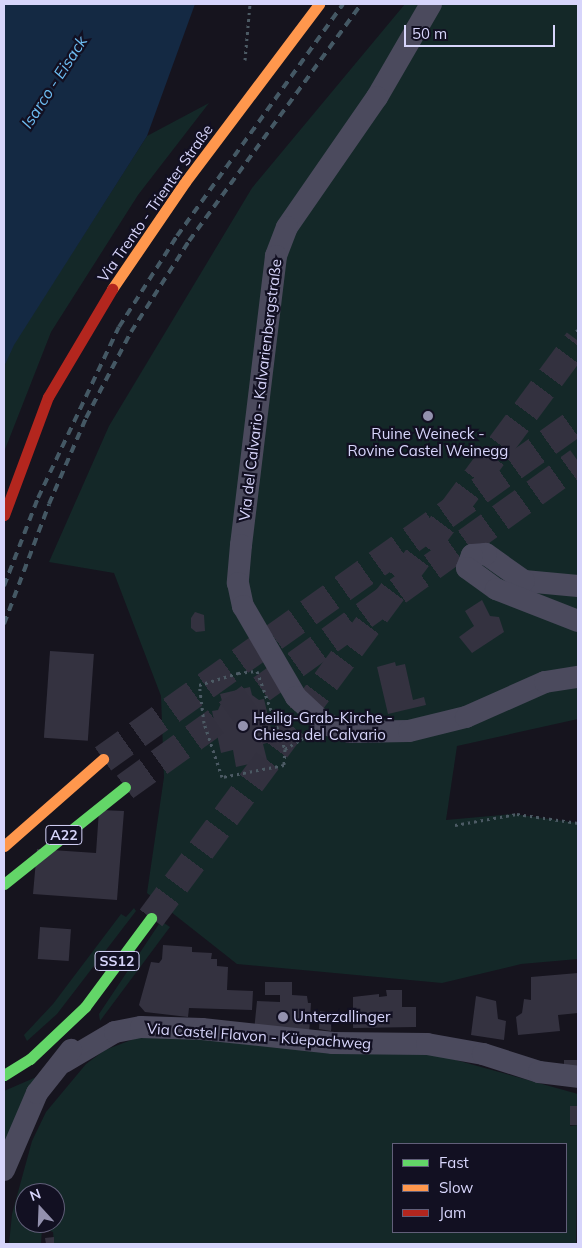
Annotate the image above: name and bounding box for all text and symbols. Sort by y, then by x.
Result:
scale bar [407,15,558,47]
text: 50 m [412,24,447,43]
water label: Isarco - Eisack [17,32,91,132]
street label: Via Trento - Trienter Straße [94,121,216,285]
street label: Via del Calvario - Kalvarienbergstraße [235,258,285,522]
marker: Ruine Weineck - Rovine Castel Weinegg [422,410,434,422]
place label: Ruine Weineck - Rovine Castel Weinegg [348,424,508,459]
place label: Heilig-Grab-Kirche - Chiesa del Calvario [253,708,393,743]
marker: Heilig-Grab-Kirche - Chiesa del Calvario [237,720,249,732]
road number: A22 [45,824,83,846]
road number: SS12 [94,949,140,972]
place label: Unterzallinger [293,1008,390,1026]
marker: Unterzallinger [277,1011,289,1023]
street label: Via Castel Flavon - Küepachweg [146,1019,372,1053]
legend [392,1143,567,1233]
text: Fast [439,1153,469,1172]
text: Slow [439,1178,473,1197]
north arrow [15,1183,65,1233]
text: N [27,1185,43,1205]
text: Jam [439,1203,466,1222]

